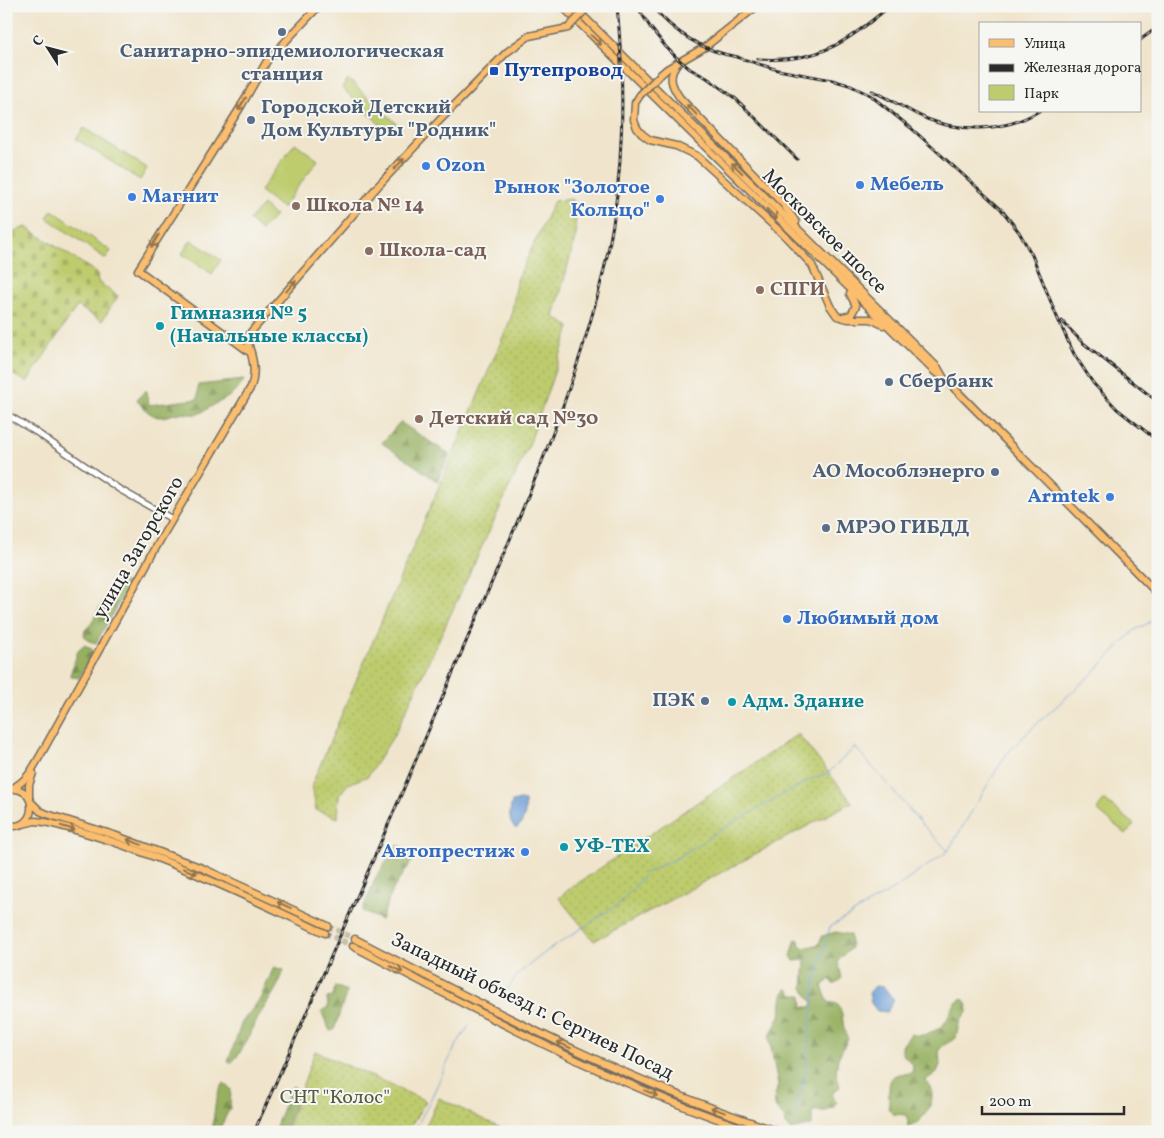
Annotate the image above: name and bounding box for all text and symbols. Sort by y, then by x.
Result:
north arrow [22,22,72,72]
legend [979,22,1142,112]
marker: Санитарно-эпидемиологическая станция [276,26,288,38]
text: С [28,32,49,50]
one-way arrow [590,34,602,46]
text: Улица [1024,34,1066,55]
place label: Санитарно-эпидемиологическая станция [120,38,444,89]
place label: Путепровод [504,57,623,85]
text: Железная дорога [1024,58,1141,79]
marker: Путепровод [488,65,500,77]
text: Парк [1024,84,1059,105]
place label: Городской Детский Дом Культуры "Родник" [261,94,496,145]
one-way arrow [237,97,248,111]
one-way arrow [686,104,698,117]
marker: Городской Детский Дом Культуры "Родник" [245,114,257,126]
place label: Ozon [436,152,486,180]
one-way arrow [393,158,405,171]
marker: Ozon [420,160,432,172]
one-way arrow [730,162,743,174]
street label: Московское шоссе [755,163,893,301]
place label: Мебель [870,171,944,199]
place label: Рынок "Золотое Кольцо" [494,174,650,225]
marker: Мебель [854,179,866,191]
place label: Магнит [142,183,219,211]
marker: Магнит [126,191,138,203]
place label: Школа № 14 [306,192,424,220]
marker: Рынок "Золотое Кольцо" [654,193,666,205]
marker: Школа № 14 [290,200,302,212]
one-way arrow [766,208,779,220]
one-way arrow [150,234,160,248]
place label: Школа-сад [379,237,487,265]
marker: Школа-сад [363,245,375,257]
place label: СПГИ [770,276,825,304]
one-way arrow [285,279,297,292]
marker: СПГИ [754,284,766,296]
place label: Гимназия № 5 (Начальные классы) [170,300,368,351]
marker: Гимназия № 5 (Начальные классы) [154,320,166,332]
place label: Сбербанк [899,368,993,396]
marker: Сбербанк [883,376,895,388]
place label: Детский сад №30 [429,405,598,433]
marker: Детский сад №30 [413,413,425,425]
place label: АО Мособлэнерго [812,458,985,486]
marker: АО Мособлэнерго [989,466,1001,478]
street label: улица Загорского [87,471,191,625]
place label: Armtek [1027,483,1100,511]
marker: Armtek [1104,491,1116,503]
place label: МРЭО ГИБДД [836,514,970,542]
marker: МРЭО ГИБДД [820,522,832,534]
place label: Любимый дом [797,605,939,633]
marker: Любимый дом [781,613,793,625]
place label: ПЭК [652,687,695,715]
place label: Адм. Здание [742,688,864,716]
marker: ПЭК [699,695,711,707]
marker: Адм. Здание [726,696,738,708]
one-way arrow [59,823,75,833]
place label: УФ-ТЕХ [574,833,650,861]
one-way arrow [127,837,143,846]
place label: Автопрестиж [381,838,515,866]
marker: УФ-ТЕХ [558,841,570,853]
marker: Автопрестиж [519,846,531,858]
one-way arrow [182,867,197,876]
one-way arrow [277,900,292,909]
street label: Западный объезд г. Сергиев Посад [386,926,678,1088]
one-way arrow [388,965,403,974]
one-way arrow [557,1040,572,1049]
scale bar [982,1083,1124,1115]
park label: СНТ "Колос" [280,1084,390,1112]
one-way arrow [643,1088,658,1098]
text: 200 m [989,1092,1032,1113]
one-way arrow [710,1105,726,1114]

